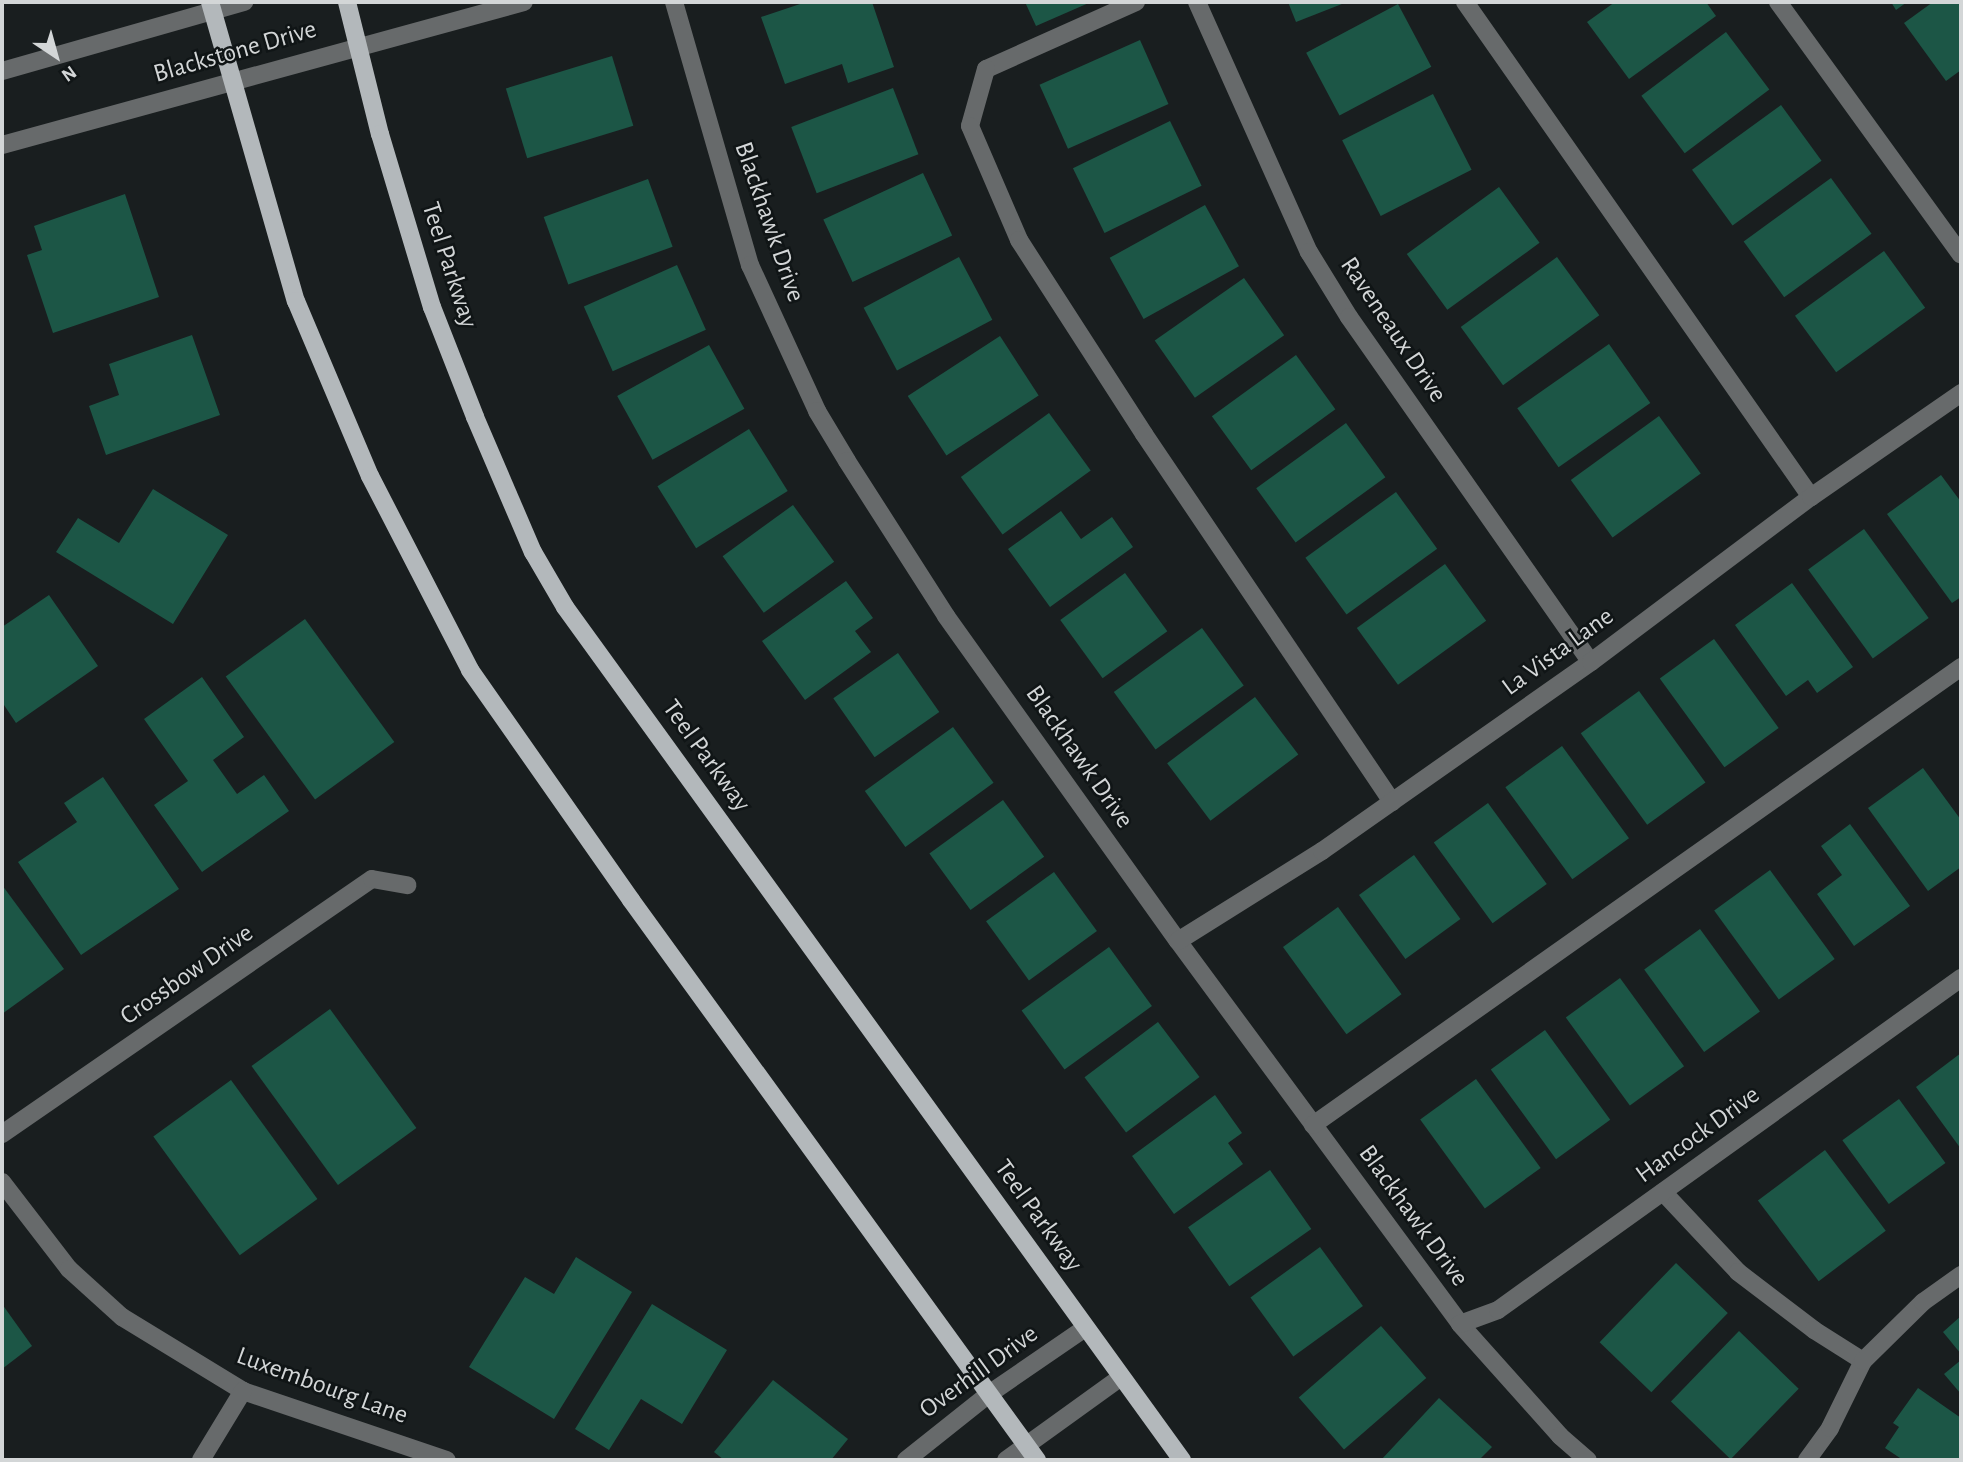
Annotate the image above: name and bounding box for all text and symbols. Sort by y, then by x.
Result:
street label: Blackstone Drive [150,14,320,90]
north arrow [21,21,91,91]
text: N [58,62,80,85]
street label: Blackhawk Drive [727,138,811,306]
street label: Teel Parkway [414,198,484,332]
street label: Raveneaux Drive [1333,251,1453,409]
street label: La Vista Lane [1496,601,1620,703]
street label: Blackhawk Drive [1018,680,1140,834]
street label: Teel Parkway [655,694,757,818]
street label: Crossbow Drive [115,918,259,1032]
street label: Hancock Drive [1630,1080,1766,1190]
street label: Blackhawk Drive [1351,1139,1475,1293]
street label: Teel Parkway [987,1154,1089,1278]
street label: Overhill Drive [914,1319,1044,1425]
street label: Luxembourg Lane [232,1341,412,1431]

